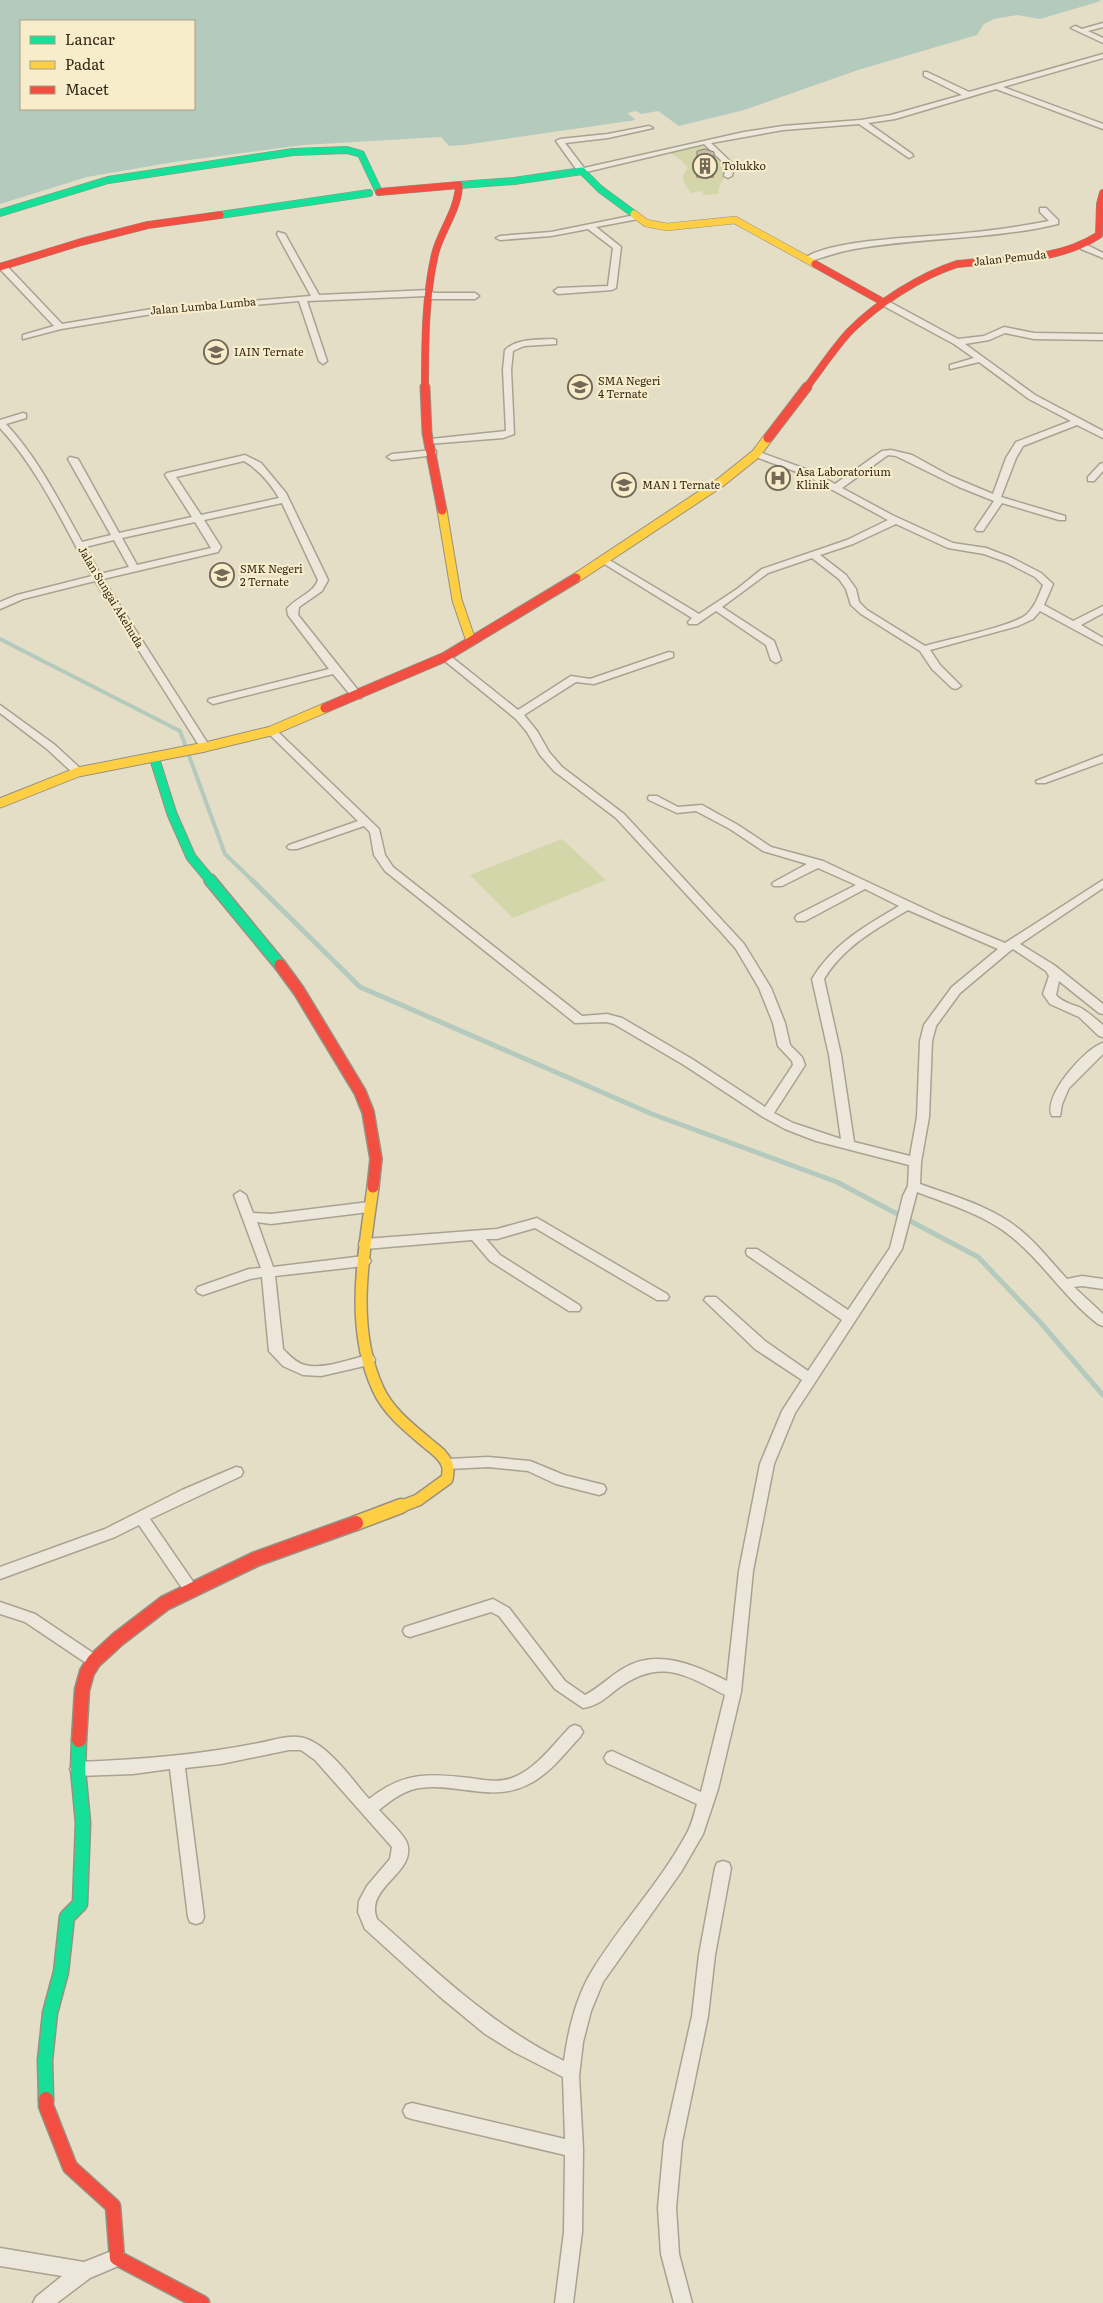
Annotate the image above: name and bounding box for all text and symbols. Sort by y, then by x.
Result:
legend [20,20,195,110]
text: Lancar [65,27,115,50]
text: Padat [65,52,105,75]
text: Macet [65,77,109,100]
building icon: Tolukko [692,153,718,179]
place label: Tolukko [722,157,766,173]
street label: Jalan Pemuda [973,245,1047,269]
street label: Jalan Lumba Lumba [149,292,257,318]
school or university icon: IAIN Ternate [203,339,229,365]
place label: IAIN Ternate [234,343,304,359]
place label: SMA Negeri 4 Ternate [598,372,661,401]
school or university icon: SMA Negeri 4 Ternate [567,374,593,400]
place label: Asa Laboratorium Klinik [796,463,891,492]
hospital icon: Asa Laboratorium Klinik [765,465,791,491]
school or university icon: MAN 1 Ternate [611,472,637,498]
place label: MAN 1 Ternate [642,476,721,492]
street label: Jalan Sungai Akehuda [75,543,149,650]
place label: SMK Negeri 2 Ternate [240,560,303,589]
school or university icon: SMK Negeri 2 Ternate [209,562,235,588]

